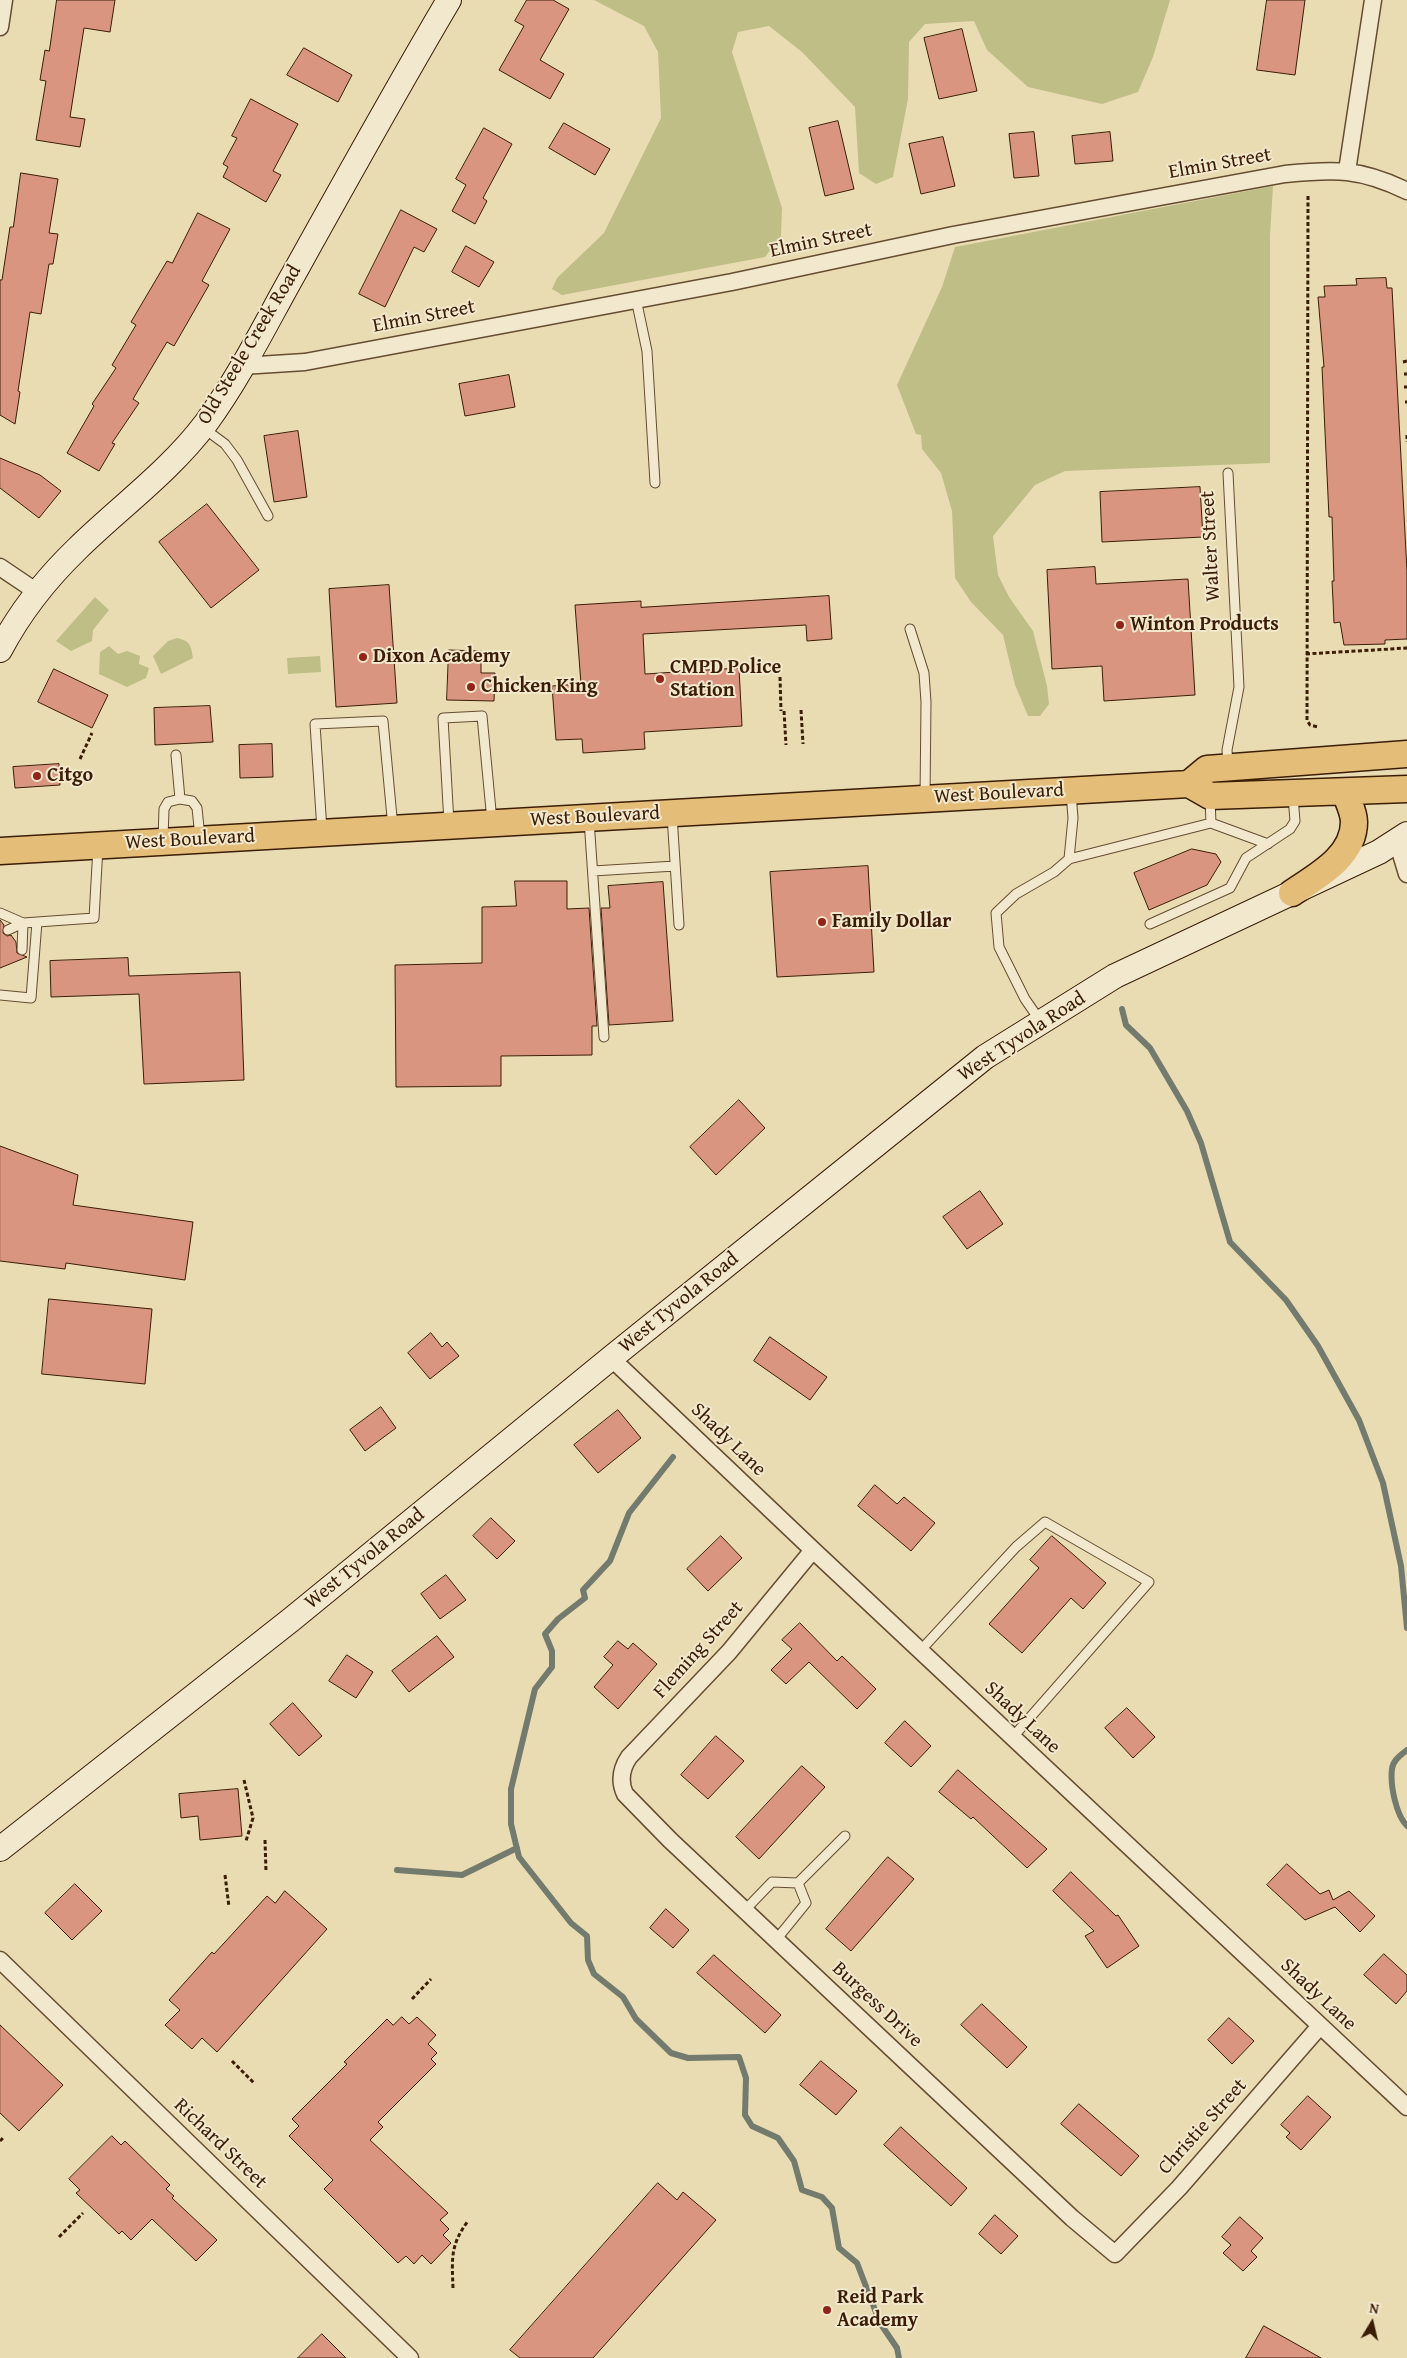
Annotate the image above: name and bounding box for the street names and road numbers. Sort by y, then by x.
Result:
street label: Elmin Street [1167,143,1273,185]
street label: Elmin Street [768,218,874,264]
street label: Old Steele Creek Road [193,261,307,429]
street label: Elmin Street [371,295,477,339]
street label: Walter Street [1196,490,1226,602]
street label: West Boulevard [933,779,1065,809]
street label: West Boulevard [529,802,661,832]
street label: West Boulevard [124,825,256,855]
street label: West Tyvola Road [954,987,1090,1087]
street label: West Tyvola Road [614,1247,744,1359]
street label: Shady Lane [685,1398,771,1482]
street label: West Tyvola Road [300,1503,430,1615]
street label: Fleming Street [649,1596,749,1704]
street label: Shady Lane [979,1677,1065,1759]
street label: Shady Lane [1275,1954,1361,2036]
street label: Burgess Drive [827,1957,927,2053]
street label: Christie Street [1154,2074,1252,2180]
street label: Richard Street [168,2094,272,2194]

